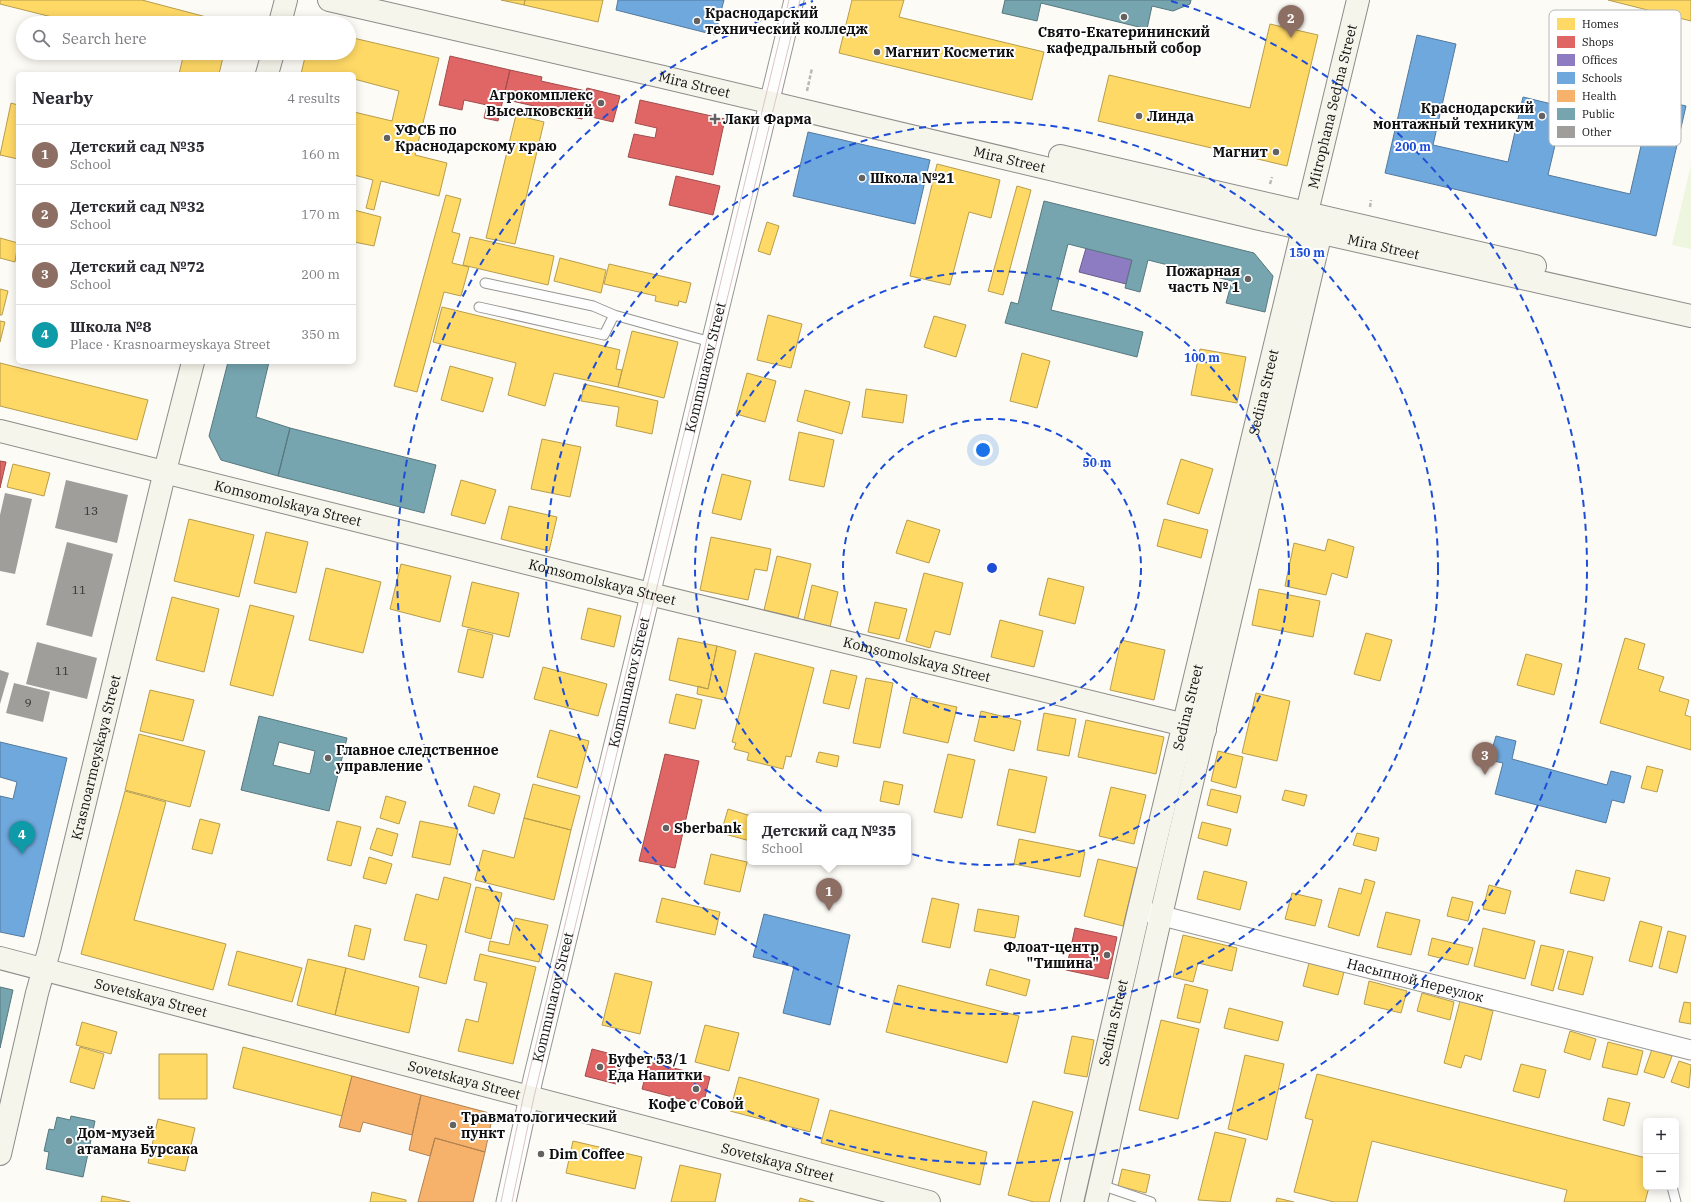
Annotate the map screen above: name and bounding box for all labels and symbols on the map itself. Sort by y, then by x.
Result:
place label: Краснодарский технический колледж [705,4,868,38]
pin: 2 [1278,5,1304,38]
legend [1549,10,1681,146]
marker: Свято-Екатерининский кафедральный собор [1119,12,1129,22]
marker: Краснодарский технический колледж [692,16,702,26]
text: Homes [1582,17,1619,31]
street label: Mitrophana Sedina Street [1304,22,1361,191]
place label: Свято-Екатерининский кафедральный собор [1038,23,1211,57]
text: Shops [1582,35,1614,49]
place label: Магнит Косметик [885,43,1015,61]
marker: Магнит Косметик [872,47,882,57]
text: Offices [1582,53,1617,67]
street label: Mira Street [657,67,732,102]
text: Schools [1582,71,1622,85]
place label: Агрокомплекс Выселковский [486,86,593,120]
text: Health [1582,89,1617,103]
marker: Агрокомплекс Выселковский [596,98,606,108]
place label: Краснодарский монтажный техникум [1373,99,1534,133]
place label: Линда [1147,107,1194,125]
text: Public [1582,107,1615,121]
place label: Лаки Фарма [723,110,812,128]
marker: Линда [1134,111,1144,121]
marker: Краснодарский монтажный техникум [1537,111,1547,121]
marker: Лаки Фарма [710,114,720,124]
place label: УФСБ по Краснодарскому краю [395,121,557,155]
text: Other [1582,125,1612,139]
marker: УФСБ по Краснодарскому краю [382,133,392,143]
text: 200 m [1395,139,1431,154]
street label: Mira Street [972,142,1047,177]
place label: Магнит [1213,143,1268,161]
marker: Магнит [1271,147,1281,157]
place label: Школа №21 [870,169,954,187]
marker: Школа №21 [857,173,867,183]
street label: Mira Street [1346,230,1421,264]
text: 150 m [1289,245,1325,260]
place label: Пожарная часть № 1 [1166,262,1240,296]
marker: Пожарная часть № 1 [1243,274,1253,284]
street label: Kommunarov Street [681,300,730,434]
street label: Sedina Street [1245,347,1283,437]
text: 100 m [1184,350,1220,365]
your location [973,440,993,460]
text: 50 m [1083,455,1112,470]
street label: Komsomolskaya Street [213,476,364,530]
house number: 13 [84,503,98,518]
street label: Komsomolskaya Street [527,555,678,609]
centre of rings [985,561,999,575]
house number: 11 [72,582,86,597]
street label: Kommunarov Street [604,615,653,749]
street label: Komsomolskaya Street [841,633,993,686]
street label: Sedina Street [1169,662,1207,752]
house number: 11 [55,663,69,678]
street label: Krasnoarmeyskaya Street [67,673,124,842]
house number: 9 [24,695,32,710]
place label: Главное следственное управление [335,741,499,775]
pin: 3 [1472,742,1498,775]
marker: Главное следственное управление [323,753,333,763]
place label: Sberbank [674,819,742,837]
pin: 4 [9,821,35,854]
marker: Sberbank [661,823,671,833]
pin: 1 [816,878,842,911]
street label: Kommunarov Street [528,930,577,1064]
place label: Флоат-центр "Тишина" [1003,938,1099,972]
marker: Флоат-центр "Тишина" [1102,950,1112,960]
street label: Насыпной переулок [1345,954,1486,1006]
street label: Sovetskaya Street [93,974,209,1021]
street label: Sedina Street [1095,978,1132,1068]
place label: Буфет 53/1 Еда Напитки [608,1050,703,1084]
street label: Sovetskaya Street [406,1057,523,1103]
marker: Буфет 53/1 Еда Напитки [595,1062,605,1072]
marker: Кофе с Совой [691,1084,701,1094]
place label: Кофе с Совой [648,1095,744,1113]
place label: Травматологический пункт [461,1108,617,1142]
marker: Травматологический пункт [448,1120,458,1130]
place label: Дом-музей атамана Бурсака [77,1124,198,1158]
marker: Дом-музей атамана Бурсака [64,1136,74,1146]
street label: Sovetskaya Street [719,1139,836,1186]
place label: Dim Coffee [549,1145,625,1163]
marker: Dim Coffee [536,1149,546,1159]

